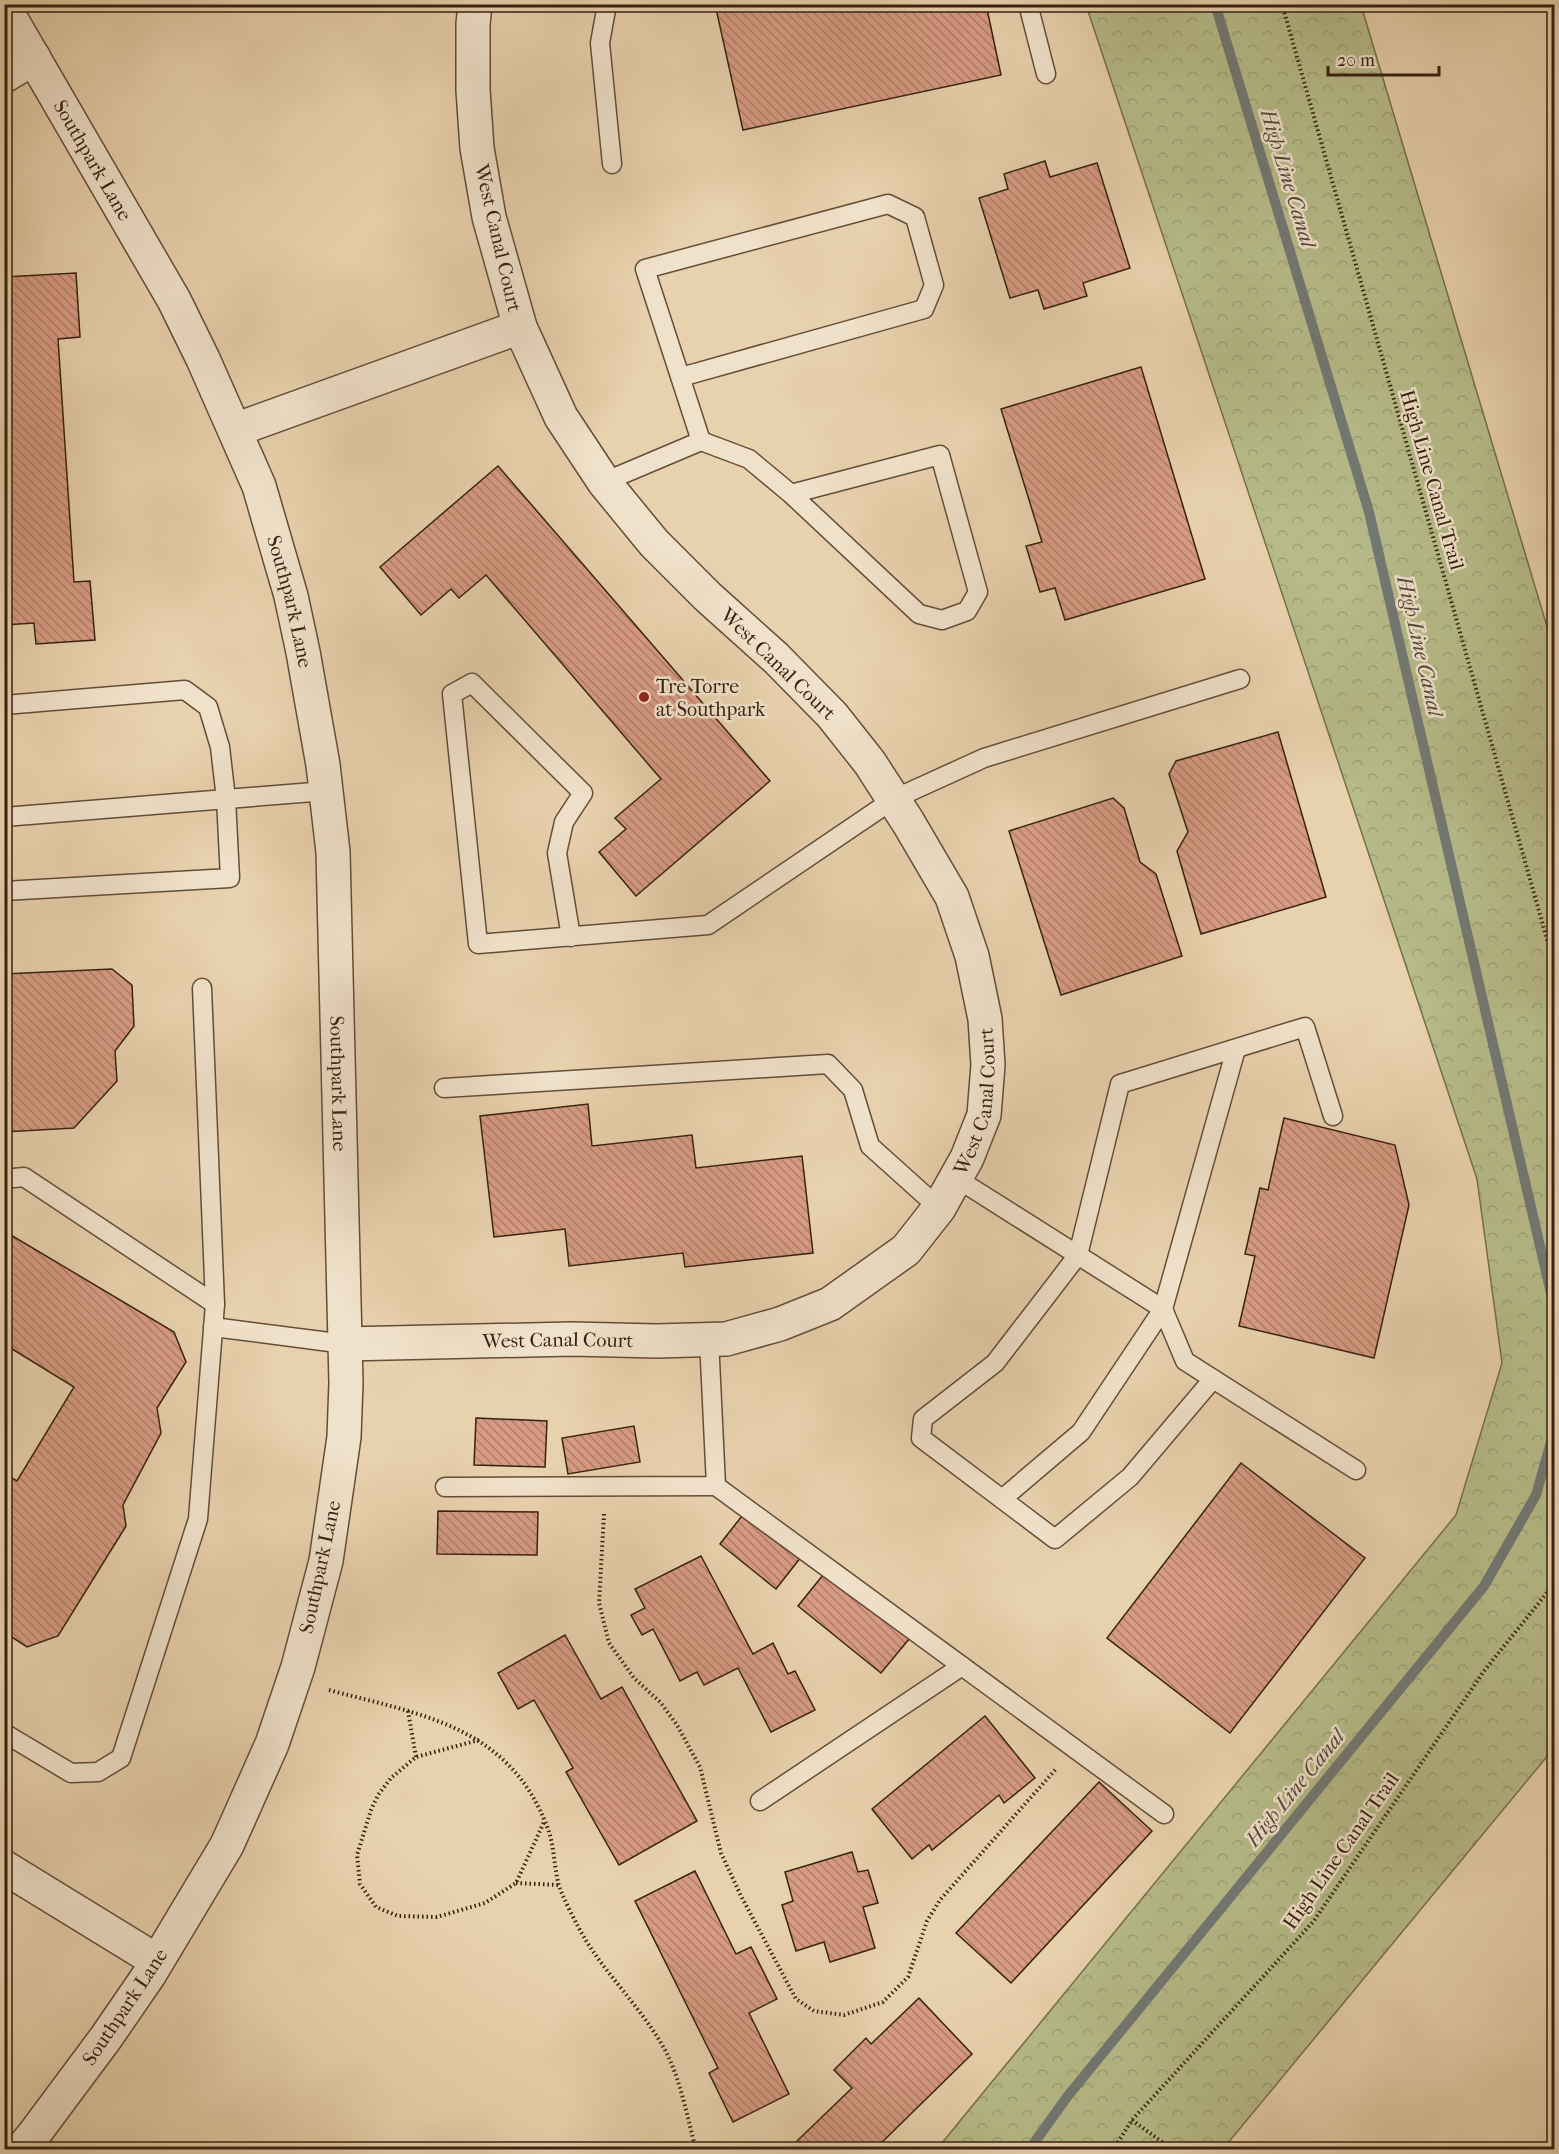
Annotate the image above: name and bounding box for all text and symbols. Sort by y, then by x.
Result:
scale bar [1328,39,1439,77]
text: 20 m [1337,50,1375,71]
street label: Southpark Lane [49,96,137,225]
water label: High Line Canal [1255,105,1321,253]
street label: West Canal Court [470,161,526,314]
street label: High Line Canal Trail [1395,387,1469,573]
street label: Southpark Lane [262,533,317,670]
water label: High Line Canal [1392,573,1448,721]
street label: West Canal Court [715,603,840,725]
place label: Tre Torre at Southpark [656,675,766,721]
marker: Tre Torre at Southpark [637,690,651,704]
street label: Southpark Lane [326,1015,352,1152]
street label: West Canal Court [948,1027,999,1180]
street label: West Canal Court [481,1327,634,1352]
street label: Southpark Lane [295,1498,345,1636]
water label: High Line Canal [1240,1723,1351,1852]
street label: High Line Canal Trail [1278,1768,1404,1934]
street label: Southpark Lane [78,1944,173,2070]

